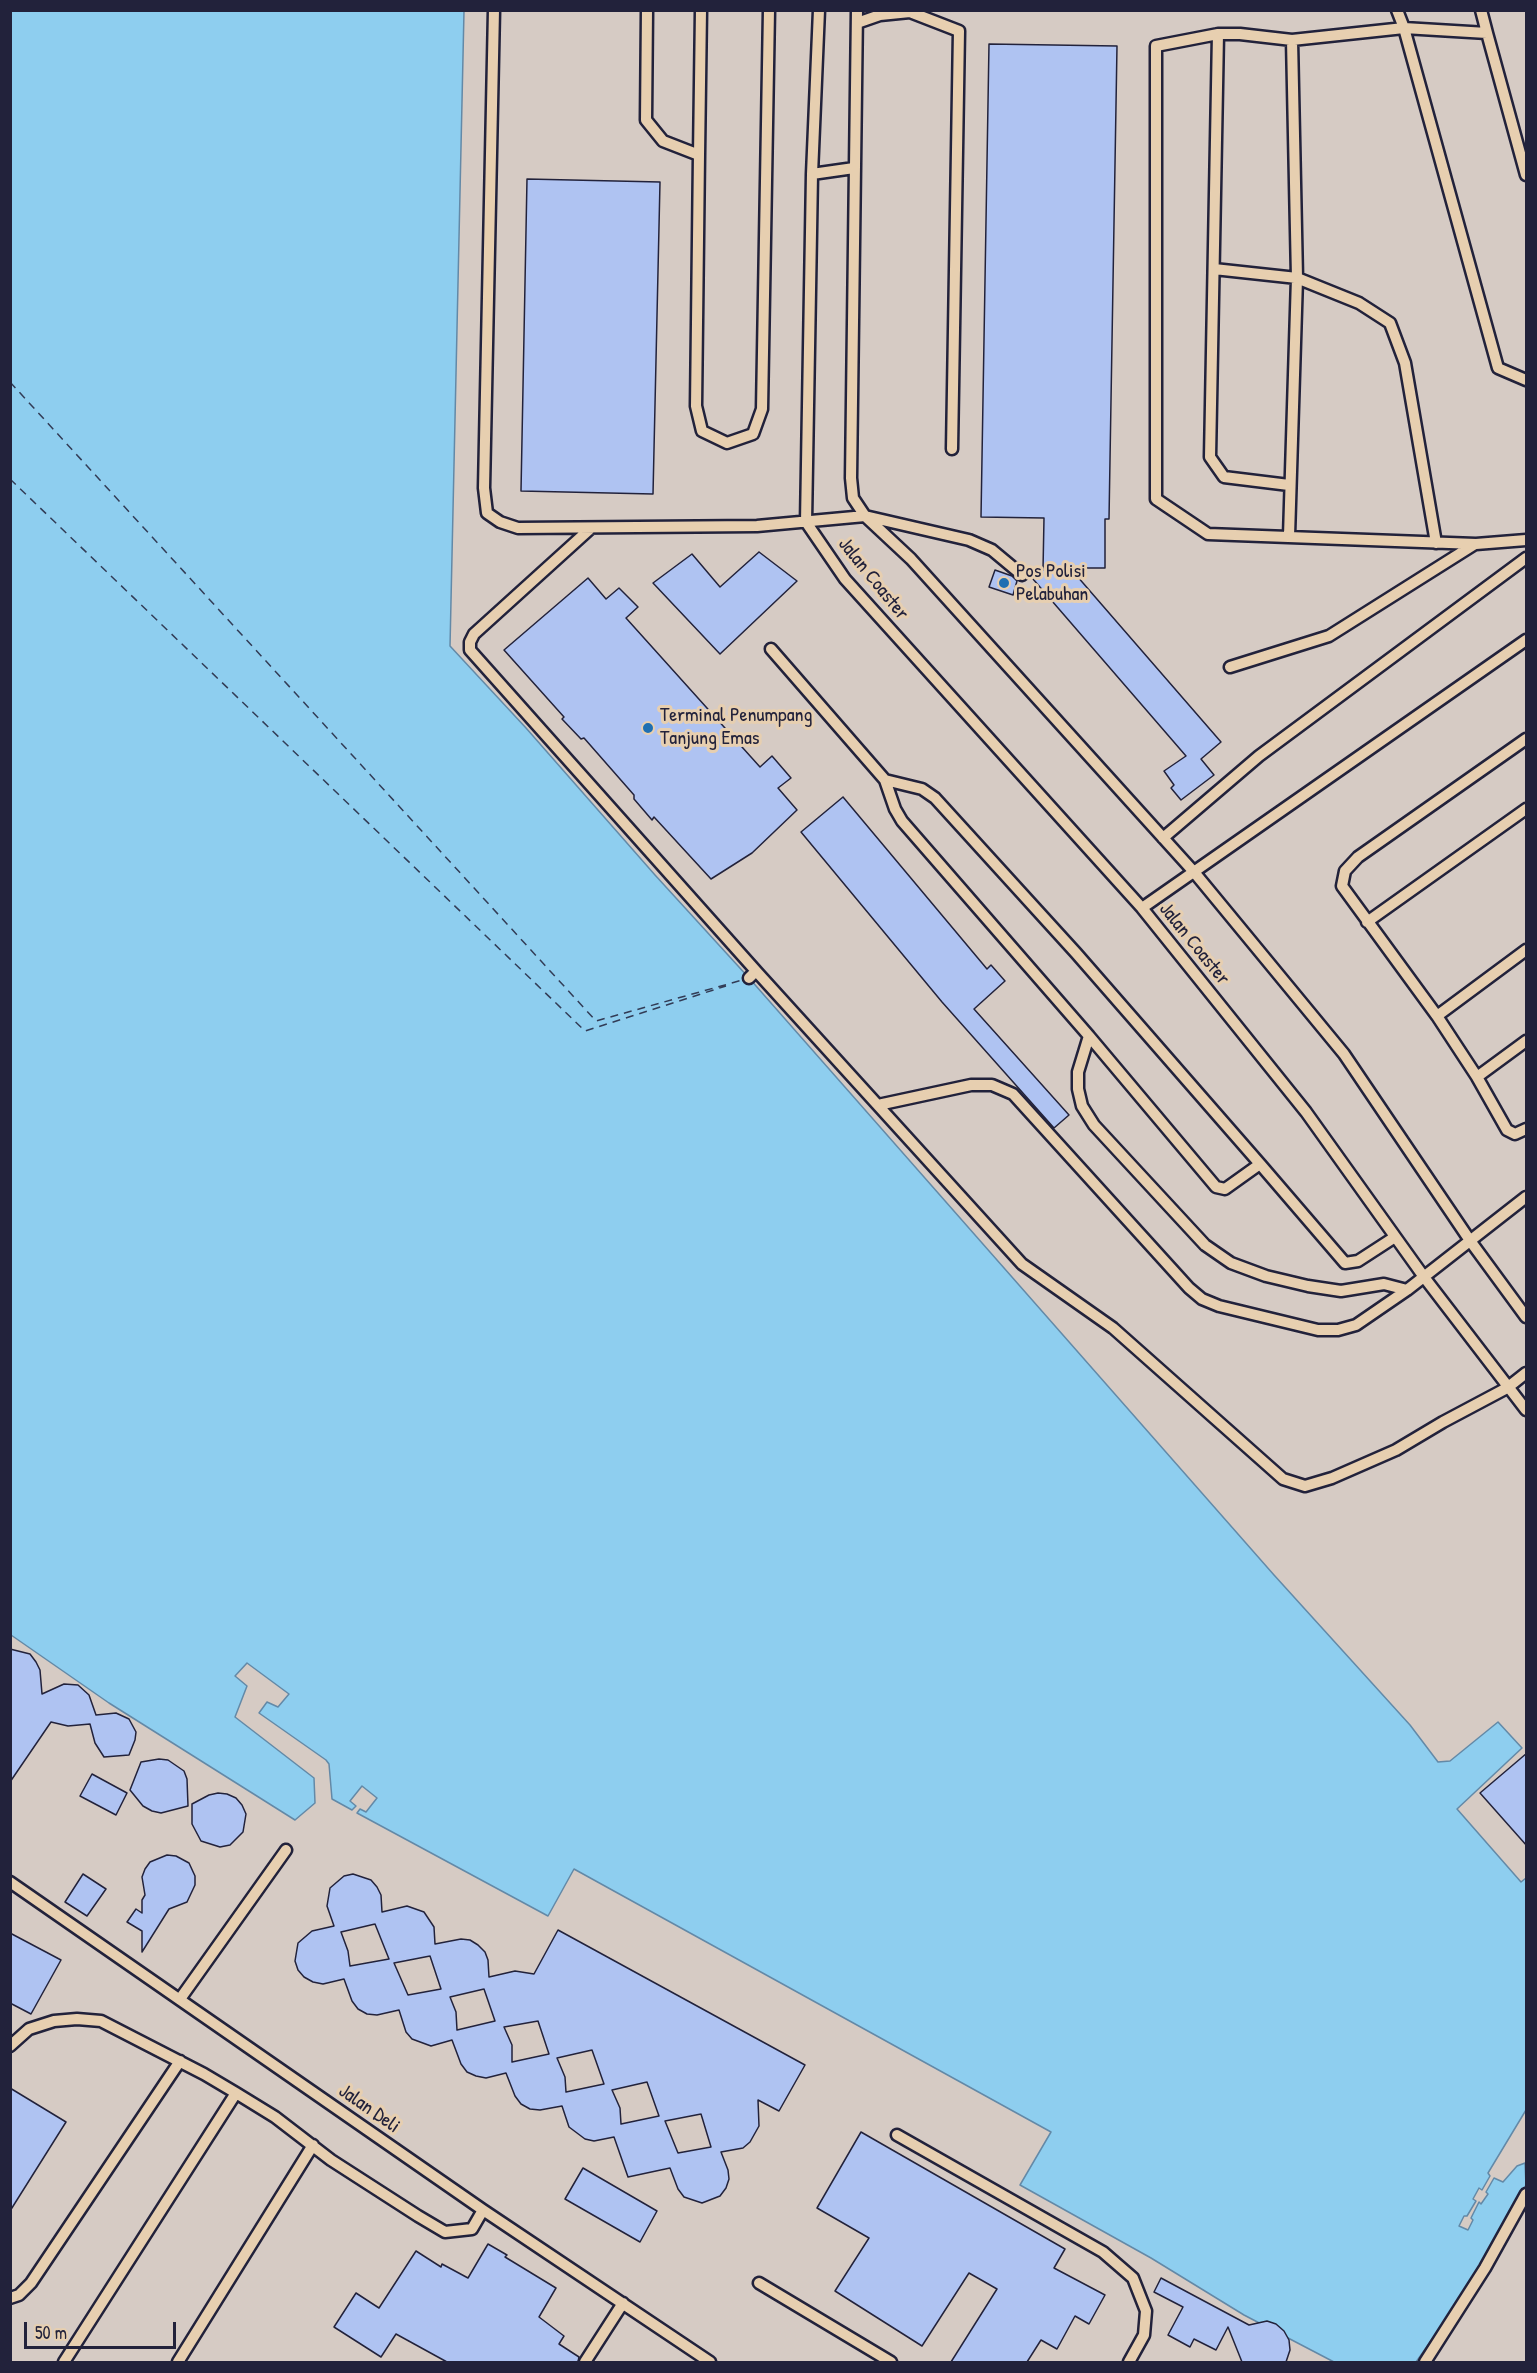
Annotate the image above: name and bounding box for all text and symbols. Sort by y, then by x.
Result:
street label: Jalan Coaster [832,533,914,625]
place label: Pos Polisi Pelabuhan [1016,560,1088,607]
marker: Pos Polisi Pelabuhan [997,576,1011,590]
place label: Terminal Penumpang Tanjung Emas [660,704,812,751]
marker: Terminal Penumpang Tanjung Emas [641,721,655,735]
street label: Jalan Coaster [1153,898,1235,990]
street label: Jalan Deli [334,2079,404,2139]
scale bar [27,2310,178,2348]
text: 50 m [35,2320,67,2345]

